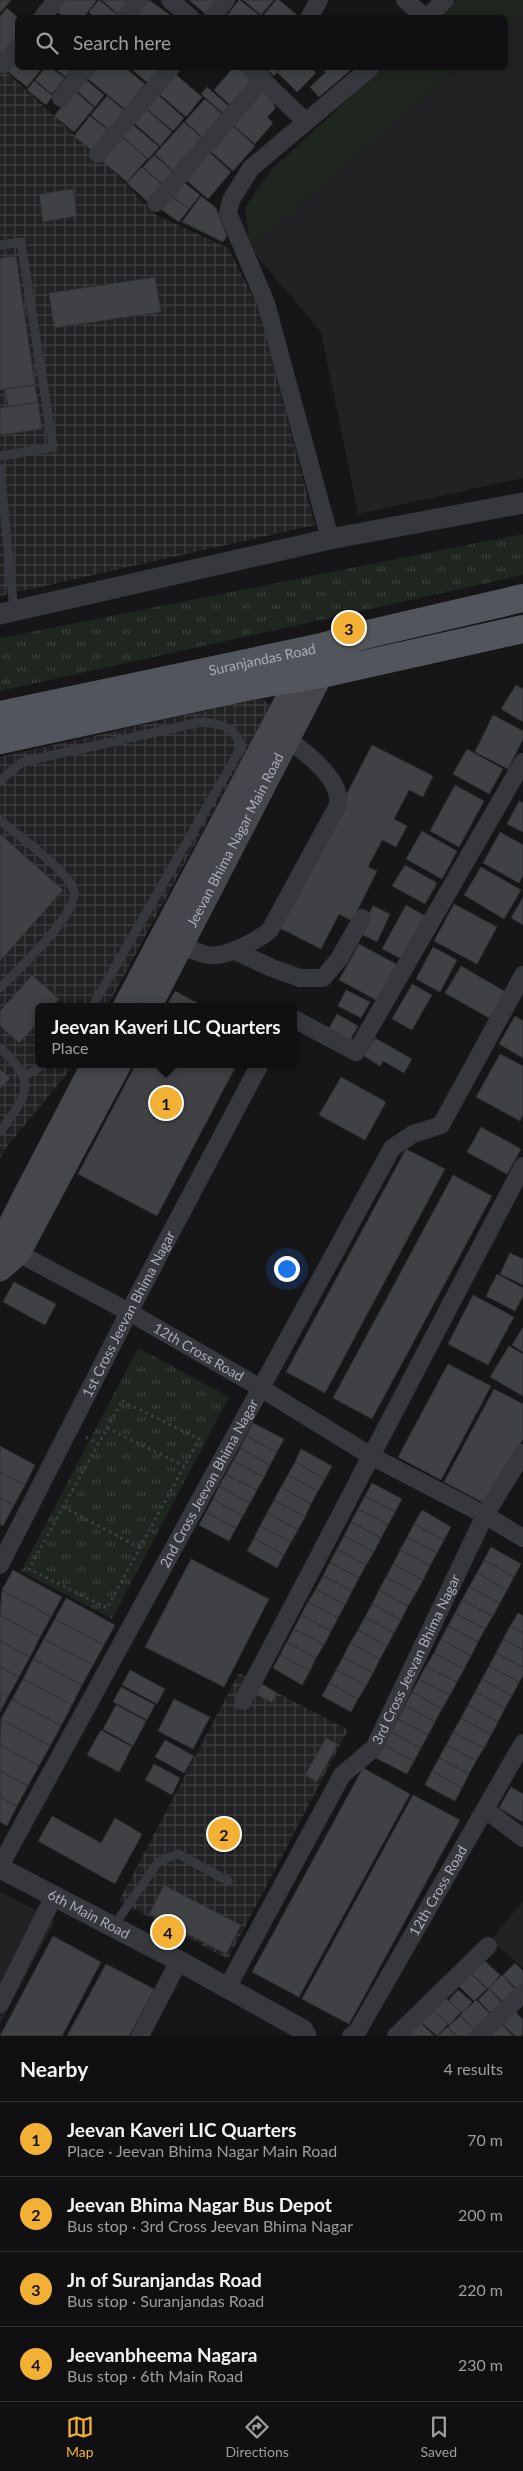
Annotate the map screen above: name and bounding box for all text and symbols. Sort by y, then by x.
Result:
search box [15,15,508,70]
icon: search [33,29,61,57]
text: Search here [73,31,171,54]
pin: 3 [333,609,365,647]
street label: Suranjandas Road [207,640,317,679]
street label: Jeevan Bhima Nagar Main Road [183,750,287,930]
popup [35,1003,297,1068]
text: Jeevan Kaveri LIC Quarters [51,1015,281,1038]
text: Place [51,1038,89,1057]
pin: 1 [150,1084,182,1122]
street label: 1st Cross Jeevan Bhima Nagar [78,1228,178,1400]
your location [274,1256,300,1282]
street label: 12th Cross Road [151,1319,247,1384]
street label: 2nd Cross Jeevan Bhima Nagar [156,1396,261,1570]
street label: 3rd Cross Jeevan Bhima Nagar [368,1571,464,1747]
pin: 2 [208,1815,240,1853]
street label: 12th Cross Road [405,1842,470,1939]
street label: 6th Main Road [45,1885,133,1942]
pin: 4 [152,1913,184,1951]
text: Nearby [20,2056,88,2081]
text: 4 results [443,2059,503,2078]
text: Jeevan Kaveri LIC Quarters [67,2118,296,2141]
text: 1 [31,2130,41,2149]
text: 70 m [467,2130,503,2149]
text: Place · Jeevan Bhima Nagar Main Road [67,2141,337,2160]
text: Jeevan Bhima Nagar Bus Depot [67,2193,332,2216]
text: 2 [31,2205,41,2224]
text: 200 m [458,2205,503,2224]
text: Bus stop · 3rd Cross Jeevan Bhima Nagar [67,2216,353,2235]
text: Jn of Suranjandas Road [67,2268,262,2291]
text: 3 [31,2280,41,2299]
text: 220 m [458,2280,503,2299]
text: Bus stop · Suranjandas Road [67,2291,264,2310]
text: Jeevanbheema Nagara [67,2343,257,2366]
text: 4 [31,2355,41,2374]
text: 230 m [458,2355,503,2374]
text: Bus stop · 6th Main Road [67,2366,243,2385]
tab: Map [66,2413,94,2460]
tab: Directions [226,2413,289,2460]
tab: Saved [421,2413,457,2460]

